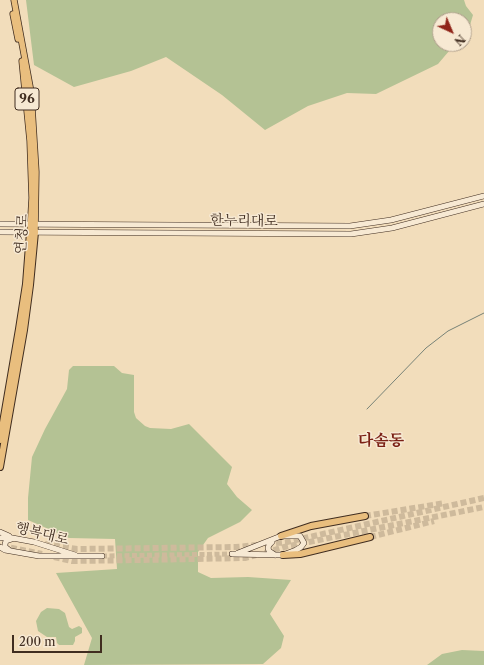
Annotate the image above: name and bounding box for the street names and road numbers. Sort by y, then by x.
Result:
road number: 96 [15,88,39,110]
street label: 한누리대로 [210,212,278,230]
street label: 연청로 [13,213,31,255]
street label: 행복대로 [14,519,70,549]

